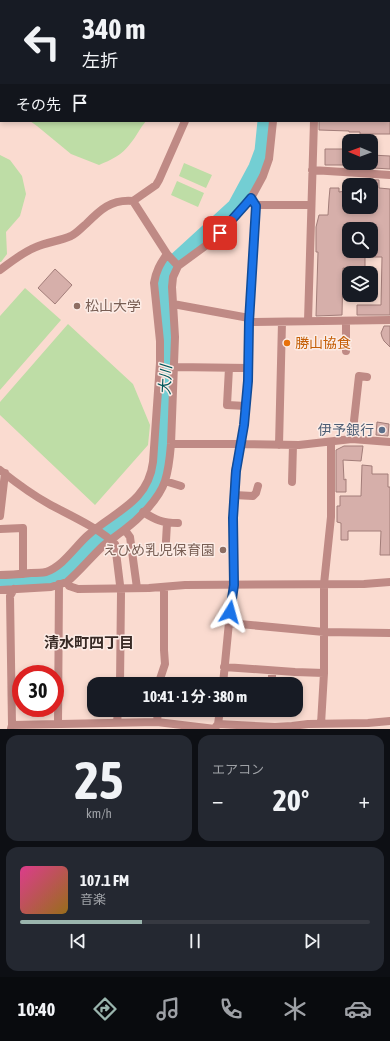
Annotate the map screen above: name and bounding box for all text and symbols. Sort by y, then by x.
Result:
text: 340 m [82,13,145,45]
icon: left [16,16,68,68]
text: 左折 [82,50,118,71]
icon: arrive [69,92,91,114]
text: その先 [16,96,61,113]
north arrow [342,134,378,170]
map controls [342,134,378,302]
button: sound [342,178,378,214]
pin [203,216,237,250]
icon: arrive [209,222,231,244]
button: search [342,222,378,258]
button: layers [342,266,378,302]
place label: 松山大学 [85,298,141,314]
marker: 松山大学 [72,301,82,311]
place label: 勝山協食 [295,335,351,351]
marker: 勝山協食 [282,338,292,348]
water label: 大川 [156,363,174,395]
place label: 伊予銀行 [318,422,374,438]
marker: 伊予銀行 [377,425,387,435]
place label: えひめ乳児保育園 [103,542,215,558]
marker: えひめ乳児保育園 [218,545,228,555]
position arrow [209,591,251,633]
district label: 清水町四丁目 [44,634,134,651]
speed limit sign: 30 [12,665,64,717]
text: 10:41 · 1 分 · 380 m [143,688,247,705]
text: 25 [75,750,123,810]
text: エアコン [212,762,264,777]
text: 20° [273,783,309,817]
text: − [212,787,223,813]
text: + [359,787,370,813]
text: km/h [86,806,112,821]
text: 107.1 FM [80,872,129,889]
text: 音楽 [80,892,106,907]
icon: previous [67,930,89,952]
icon: pause [184,930,206,952]
icon: next [301,930,323,952]
icon: directions [91,995,119,1023]
icon: music [154,995,182,1023]
icon: phone [217,995,245,1023]
icon: climate [281,995,309,1023]
icon: car [344,995,372,1023]
text: 10:40 [18,999,55,1020]

